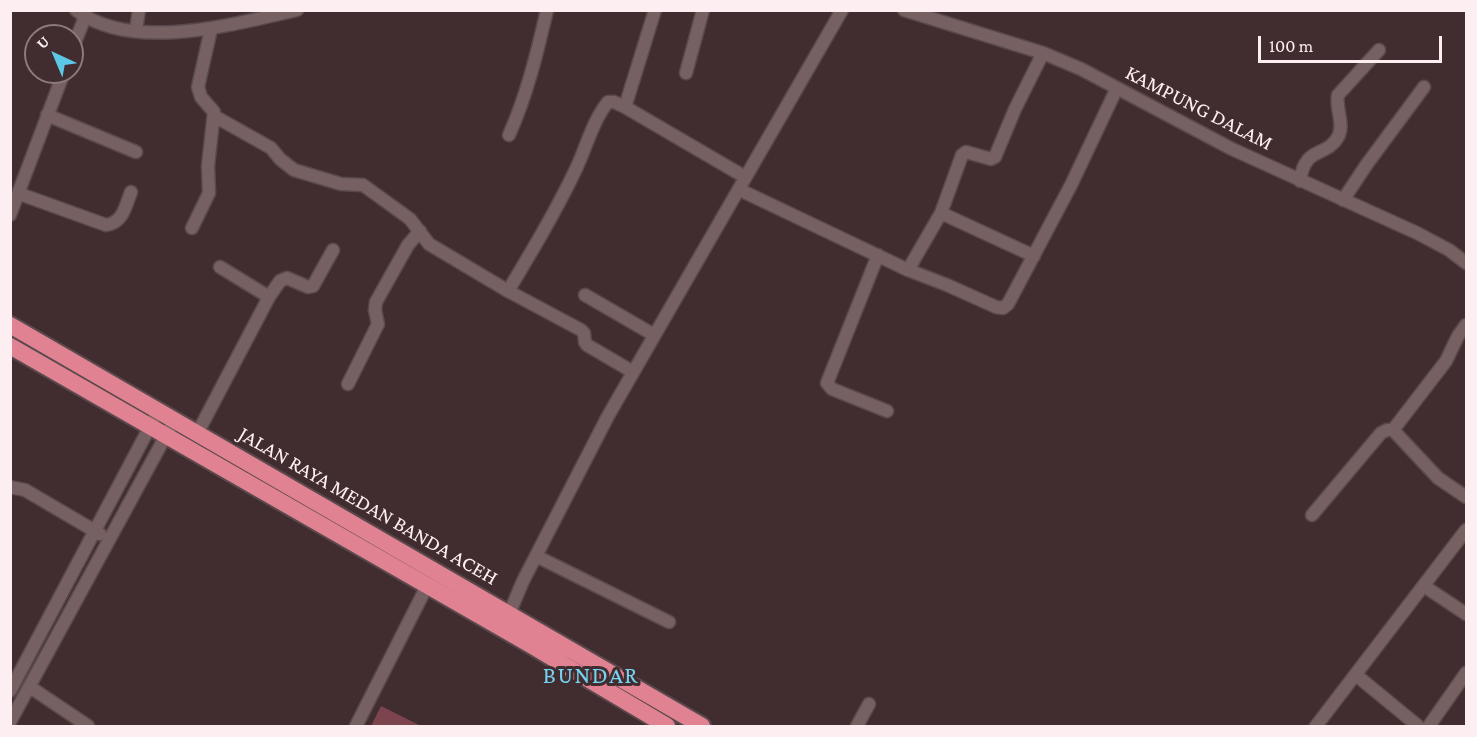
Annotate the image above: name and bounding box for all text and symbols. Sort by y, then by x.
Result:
north arrow [24,24,84,84]
scale bar [1261,24,1446,62]
text: U [33,32,52,52]
text: 100 m [1269,36,1313,56]
street label: KAMPUNG DALAM [1121,60,1277,156]
street label: JALAN RAYA MEDAN BANDA ACEH [234,421,502,591]
district label: BUNDAR [543,662,639,690]

